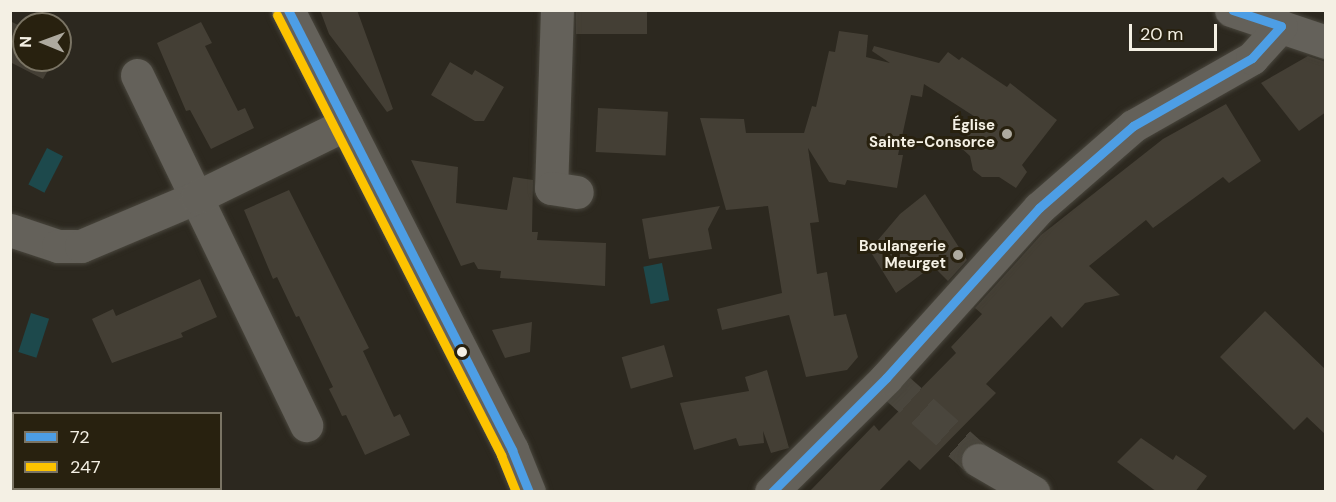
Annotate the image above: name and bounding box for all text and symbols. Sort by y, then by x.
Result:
north arrow [12,12,72,72]
scale bar [1132,12,1220,50]
text: 20 m [1140,22,1183,46]
text: N [15,36,36,48]
place label: Église Sainte-Consorce [869,116,995,151]
marker: Église Sainte-Consorce [1000,127,1014,141]
place label: Boulangerie Meurget [859,237,946,272]
marker: Boulangerie Meurget [951,248,965,262]
unlabelled marker [456,346,468,358]
legend [12,412,222,490]
text: 72 [70,425,90,449]
text: 247 [70,455,101,479]

